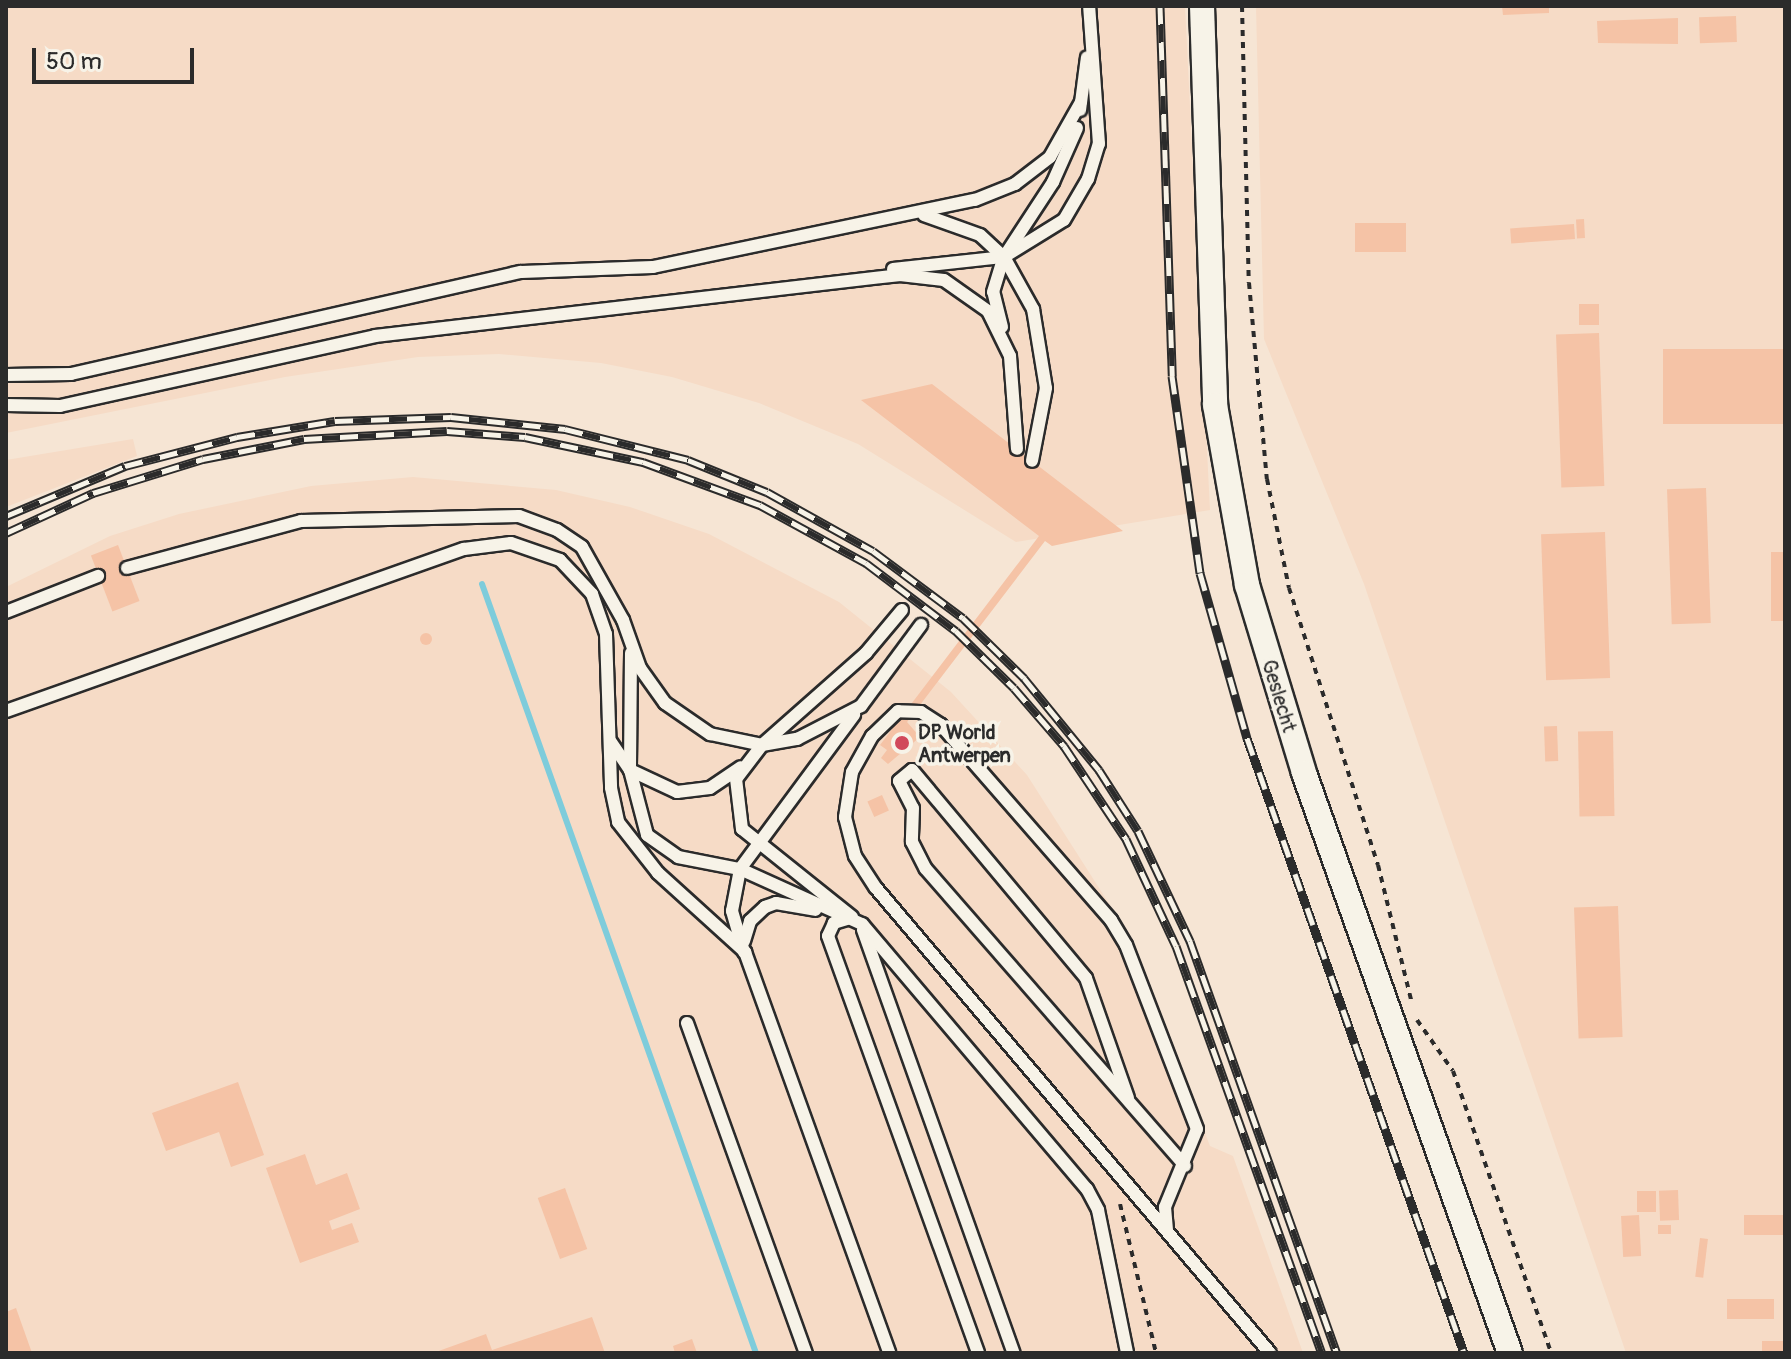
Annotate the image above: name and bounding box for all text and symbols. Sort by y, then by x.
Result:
scale bar [36,32,198,82]
text: 50 m [46,47,102,76]
street label: Geslecht [1257,657,1301,735]
place label: DP World Antwerpen [918,720,1011,767]
marker: DP World Antwerpen [893,734,911,752]

